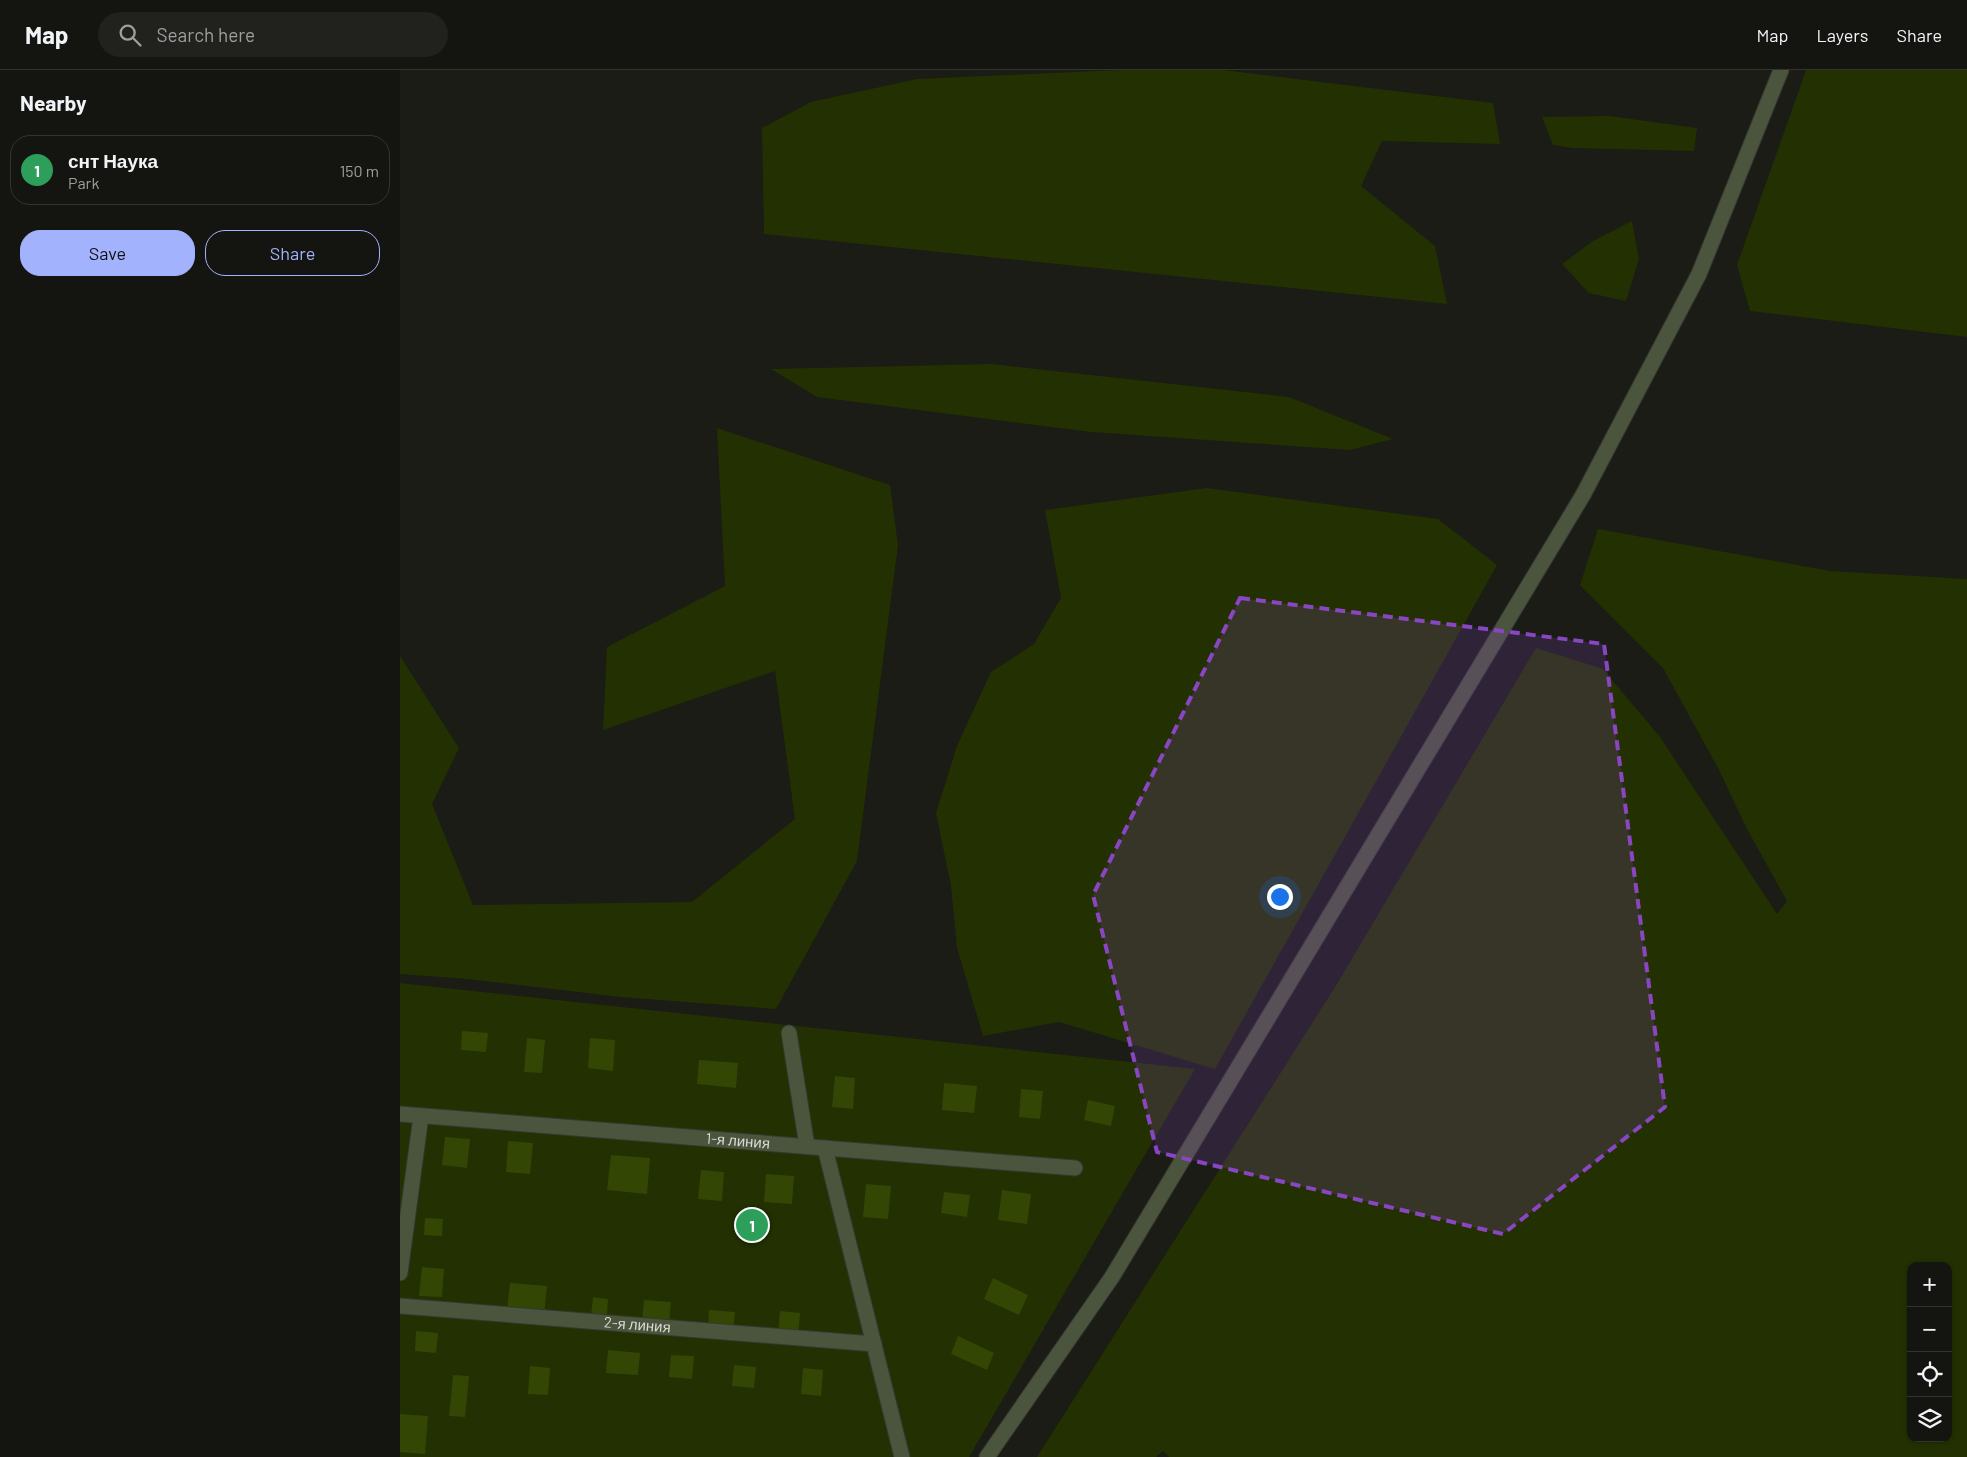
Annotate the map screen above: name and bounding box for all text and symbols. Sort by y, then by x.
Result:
search box [98,12,448,57]
text: Map [25,20,68,49]
icon: search [116,21,144,49]
text: Search here [156,23,255,46]
text: Map [1756,24,1788,46]
text: Layers [1816,24,1869,46]
text: Share [1897,24,1942,46]
text: Nearby [20,90,86,115]
text: снт Наука [68,149,158,172]
text: 1 [34,161,40,180]
text: 150 m [340,161,379,180]
text: Park [68,173,99,192]
button: Save [20,230,195,276]
button: Share [205,230,380,276]
your location [1267,884,1293,910]
street label: 1-я линия [705,1129,771,1152]
pin: 1 [736,1206,768,1244]
map controls [1907,1262,1952,1442]
button: + [1907,1262,1952,1307]
button: − [1907,1307,1952,1352]
street label: 2-я линия [603,1312,671,1336]
button: locate [1907,1352,1952,1397]
button: layers [1907,1397,1952,1442]

